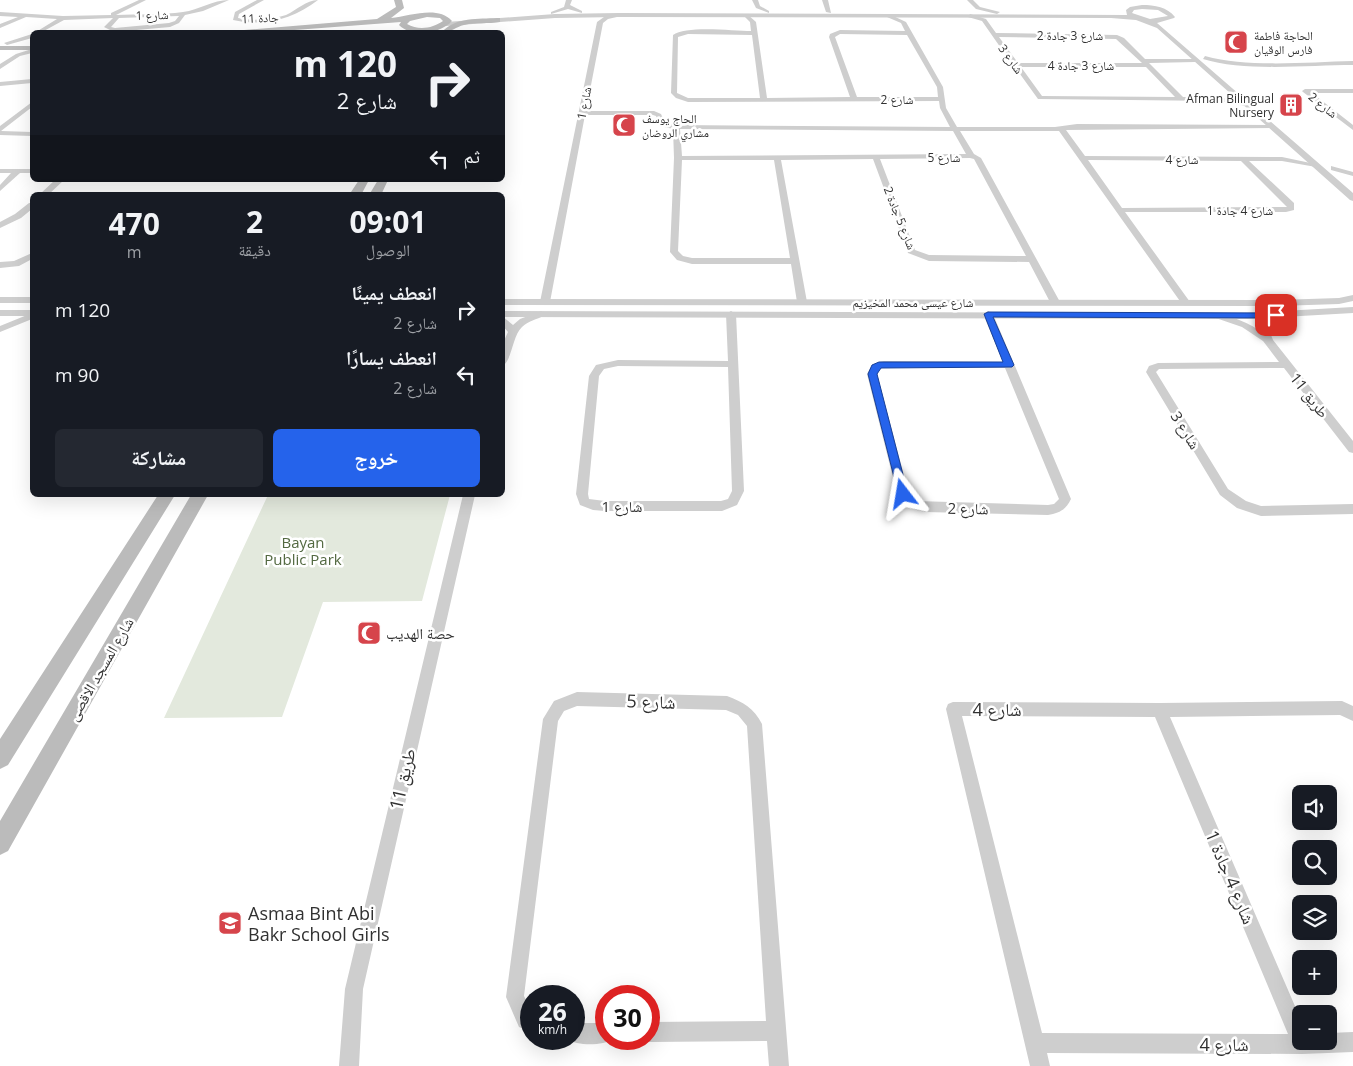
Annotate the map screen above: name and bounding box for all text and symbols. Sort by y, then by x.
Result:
street label: شارع 1 [135,6,169,24]
street label: جادة 11 [241,9,279,27]
street label: شارع 3 جادة 2 [1037,27,1103,44]
place label: الحاجة فاطمة فارس الوقيان [1254,27,1313,58]
mosque icon: الحاجة فاطمة فارس الوقيان [1223,29,1249,55]
text: 120 m [293,40,397,87]
street label: شارع 3 [994,41,1028,77]
icon: right [415,50,480,115]
street label: شارع 3 جادة 4 [1048,57,1114,74]
text: شارع 2 [337,85,397,115]
street label: شارع 1 [573,85,595,121]
street label: شارع 2 [1305,88,1341,122]
place label: Afman Bilingual Nursery [1186,90,1275,121]
street label: شارع 2 [881,91,914,108]
building icon: Afman Bilingual Nursery [1278,92,1304,118]
place label: الحاج يوسف مشاري الروضان [642,110,709,143]
mosque icon: الحاج يوسف مشاري الروضان [611,112,637,138]
text: ثم [463,143,480,169]
icon: left [425,145,453,173]
street label: شارع 5 [928,149,961,166]
street label: شارع 4 [1166,151,1199,168]
street label: شارع 5 جادة 2 [880,184,920,252]
text: 2 [246,201,263,242]
text: 09:01 [349,201,427,242]
street label: شارع 4 جادة 1 [1207,202,1273,219]
text: 470 [108,203,160,244]
text: دقيقة [238,239,271,261]
text: الوصول [366,239,410,261]
text: m [127,241,142,263]
text: انعطف يمينًا [351,280,437,306]
street label: شارع عيسى محمد المخيزيم [853,294,974,311]
pin [1255,294,1297,336]
icon: right [452,296,480,324]
text: 120 m [55,297,110,323]
icon: arrive [1262,301,1290,329]
text: شارع 2 [393,312,437,334]
text: انعطف يسارًا [346,345,437,371]
icon: left [452,361,480,389]
text: 90 m [55,362,99,388]
street label: طريق 11 [1285,368,1334,422]
text: شارع 2 [393,377,437,399]
street label: شارع 3 [1166,407,1205,453]
button: مشاركة [55,429,263,487]
button: خروج [273,429,480,487]
position arrow [876,467,928,519]
street label: شارع 1 [602,496,643,517]
street label: شارع 2 [947,498,989,519]
park label: Bayan Public Park [264,532,342,569]
street label: شارع المسجد الاقصى [62,614,139,725]
mosque icon: حصة الهديب [356,620,382,646]
place label: حصة الهديب [386,623,455,643]
street label: شارع 5 [626,688,676,714]
street label: شارع 4 [972,697,1022,721]
street label: طريق 11 [383,746,421,812]
map controls [1292,785,1337,1050]
button: sound [1292,785,1337,830]
street label: شارع 4 جادة 1 [1200,826,1262,928]
button: search [1292,840,1337,885]
button: layers [1292,895,1337,940]
place label: Asmaa Bint Abi Bakr School Girls [248,901,390,946]
school or university icon: Asmaa Bint Abi Bakr School Girls [217,910,243,936]
button: + [1292,950,1337,995]
speed limit sign: 30 [595,985,660,1050]
text: 26 [538,994,567,1028]
button: − [1292,1005,1337,1050]
text: km/h [538,1021,567,1038]
street label: شارع 4 [1199,1032,1249,1056]

